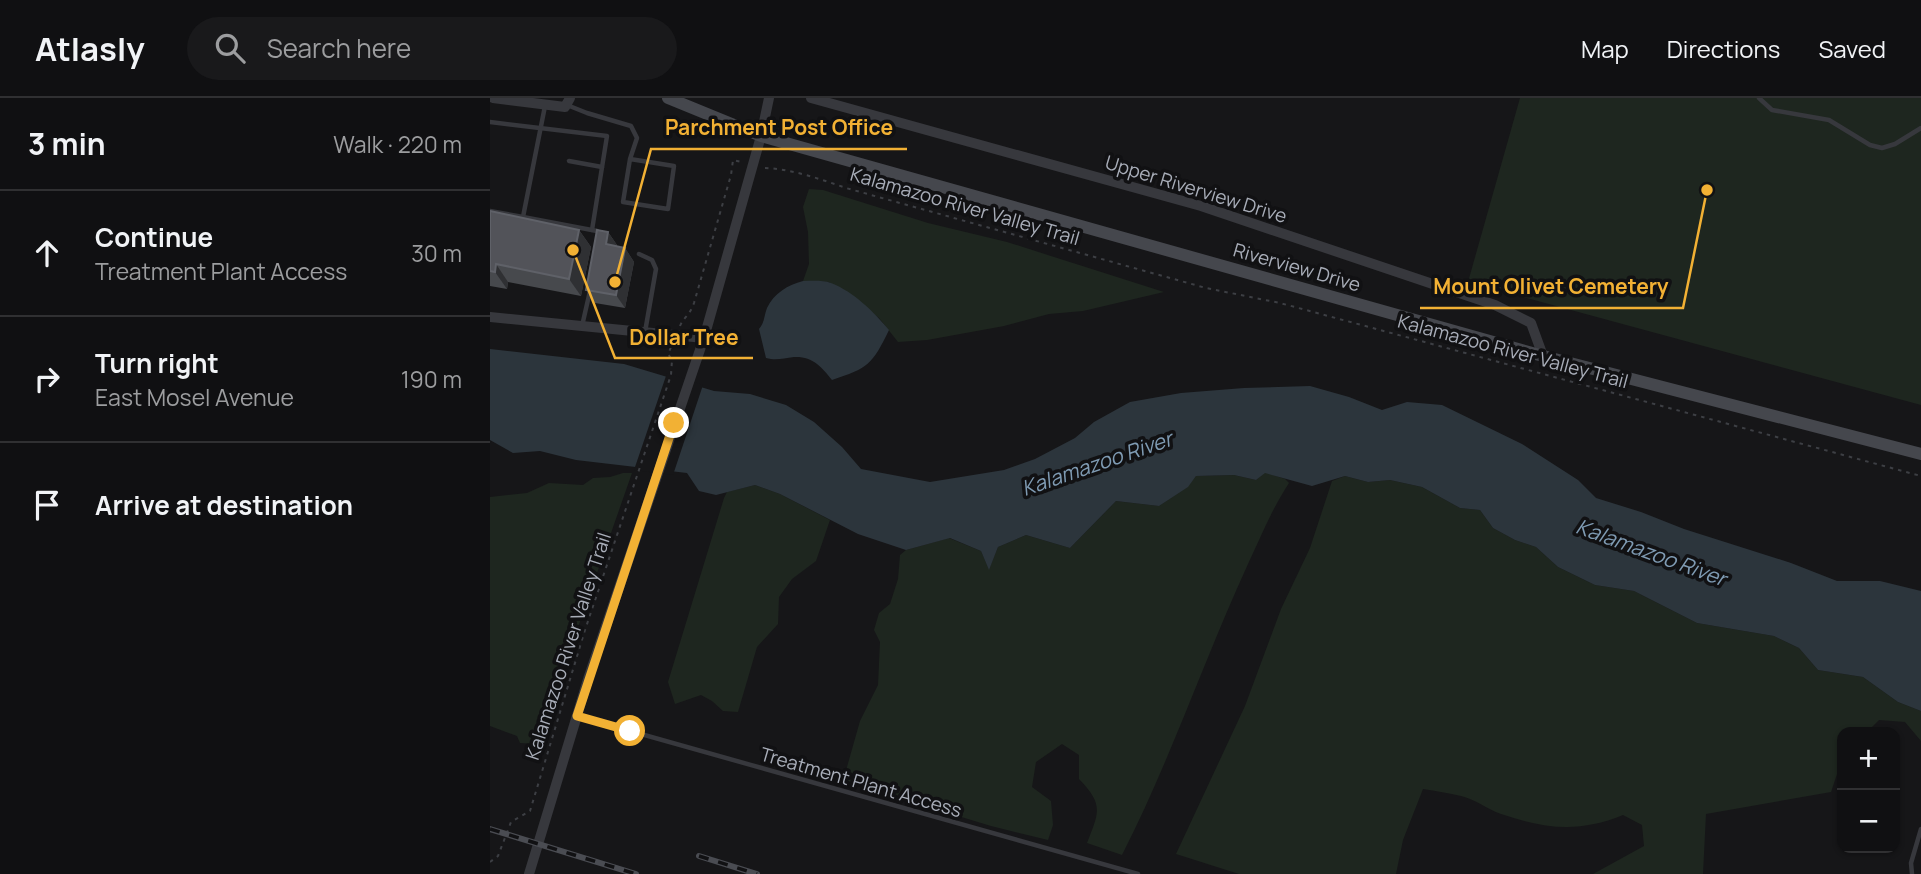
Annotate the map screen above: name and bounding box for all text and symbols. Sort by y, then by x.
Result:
search box [187,17,677,80]
text: Atlasly [35,26,145,71]
icon: search [211,29,249,67]
text: Search here [267,30,411,66]
text: Map [1581,32,1629,65]
text: Directions [1667,32,1780,65]
text: Saved [1818,32,1886,65]
callout: Parchment Post Office [651,107,907,149]
text: Parchment Post Office [665,113,893,141]
text: 3 min [28,123,106,164]
text: Walk · 220 m [333,128,462,160]
street label: Upper Riverview Drive [1102,149,1290,229]
street label: Kalamazoo River Valley Trail [847,161,1083,251]
text: Continue [95,219,213,255]
icon: ahead [28,234,66,272]
street label: Riverview Drive [1230,236,1364,298]
text: 30 m [411,237,462,269]
text: Treatment Plant Access [95,255,347,287]
callout: Mount Olivet Cemetery [1420,266,1683,308]
text: Mount Olivet Cemetery [1433,272,1669,300]
street label: Kalamazoo River Valley Trail [1395,308,1631,394]
callout: Dollar Tree [615,316,753,358]
text: Dollar Tree [629,323,739,351]
text: Turn right [95,345,219,381]
icon: right [28,360,66,398]
text: 190 m [401,363,462,395]
text: East Mosel Avenue [95,381,294,413]
route end [658,407,689,438]
water label: Kalamazoo River [1018,423,1178,502]
icon: arrive [28,486,66,524]
text: Arrive at destination [95,487,353,523]
water label: Kalamazoo River [1572,512,1733,593]
street label: Kalamazoo River Valley Trail [519,529,617,763]
route start [614,715,645,746]
map controls [1837,727,1900,853]
button: + [1837,727,1900,790]
street label: Treatment Plant Access [757,741,965,823]
button: − [1837,790,1900,853]

